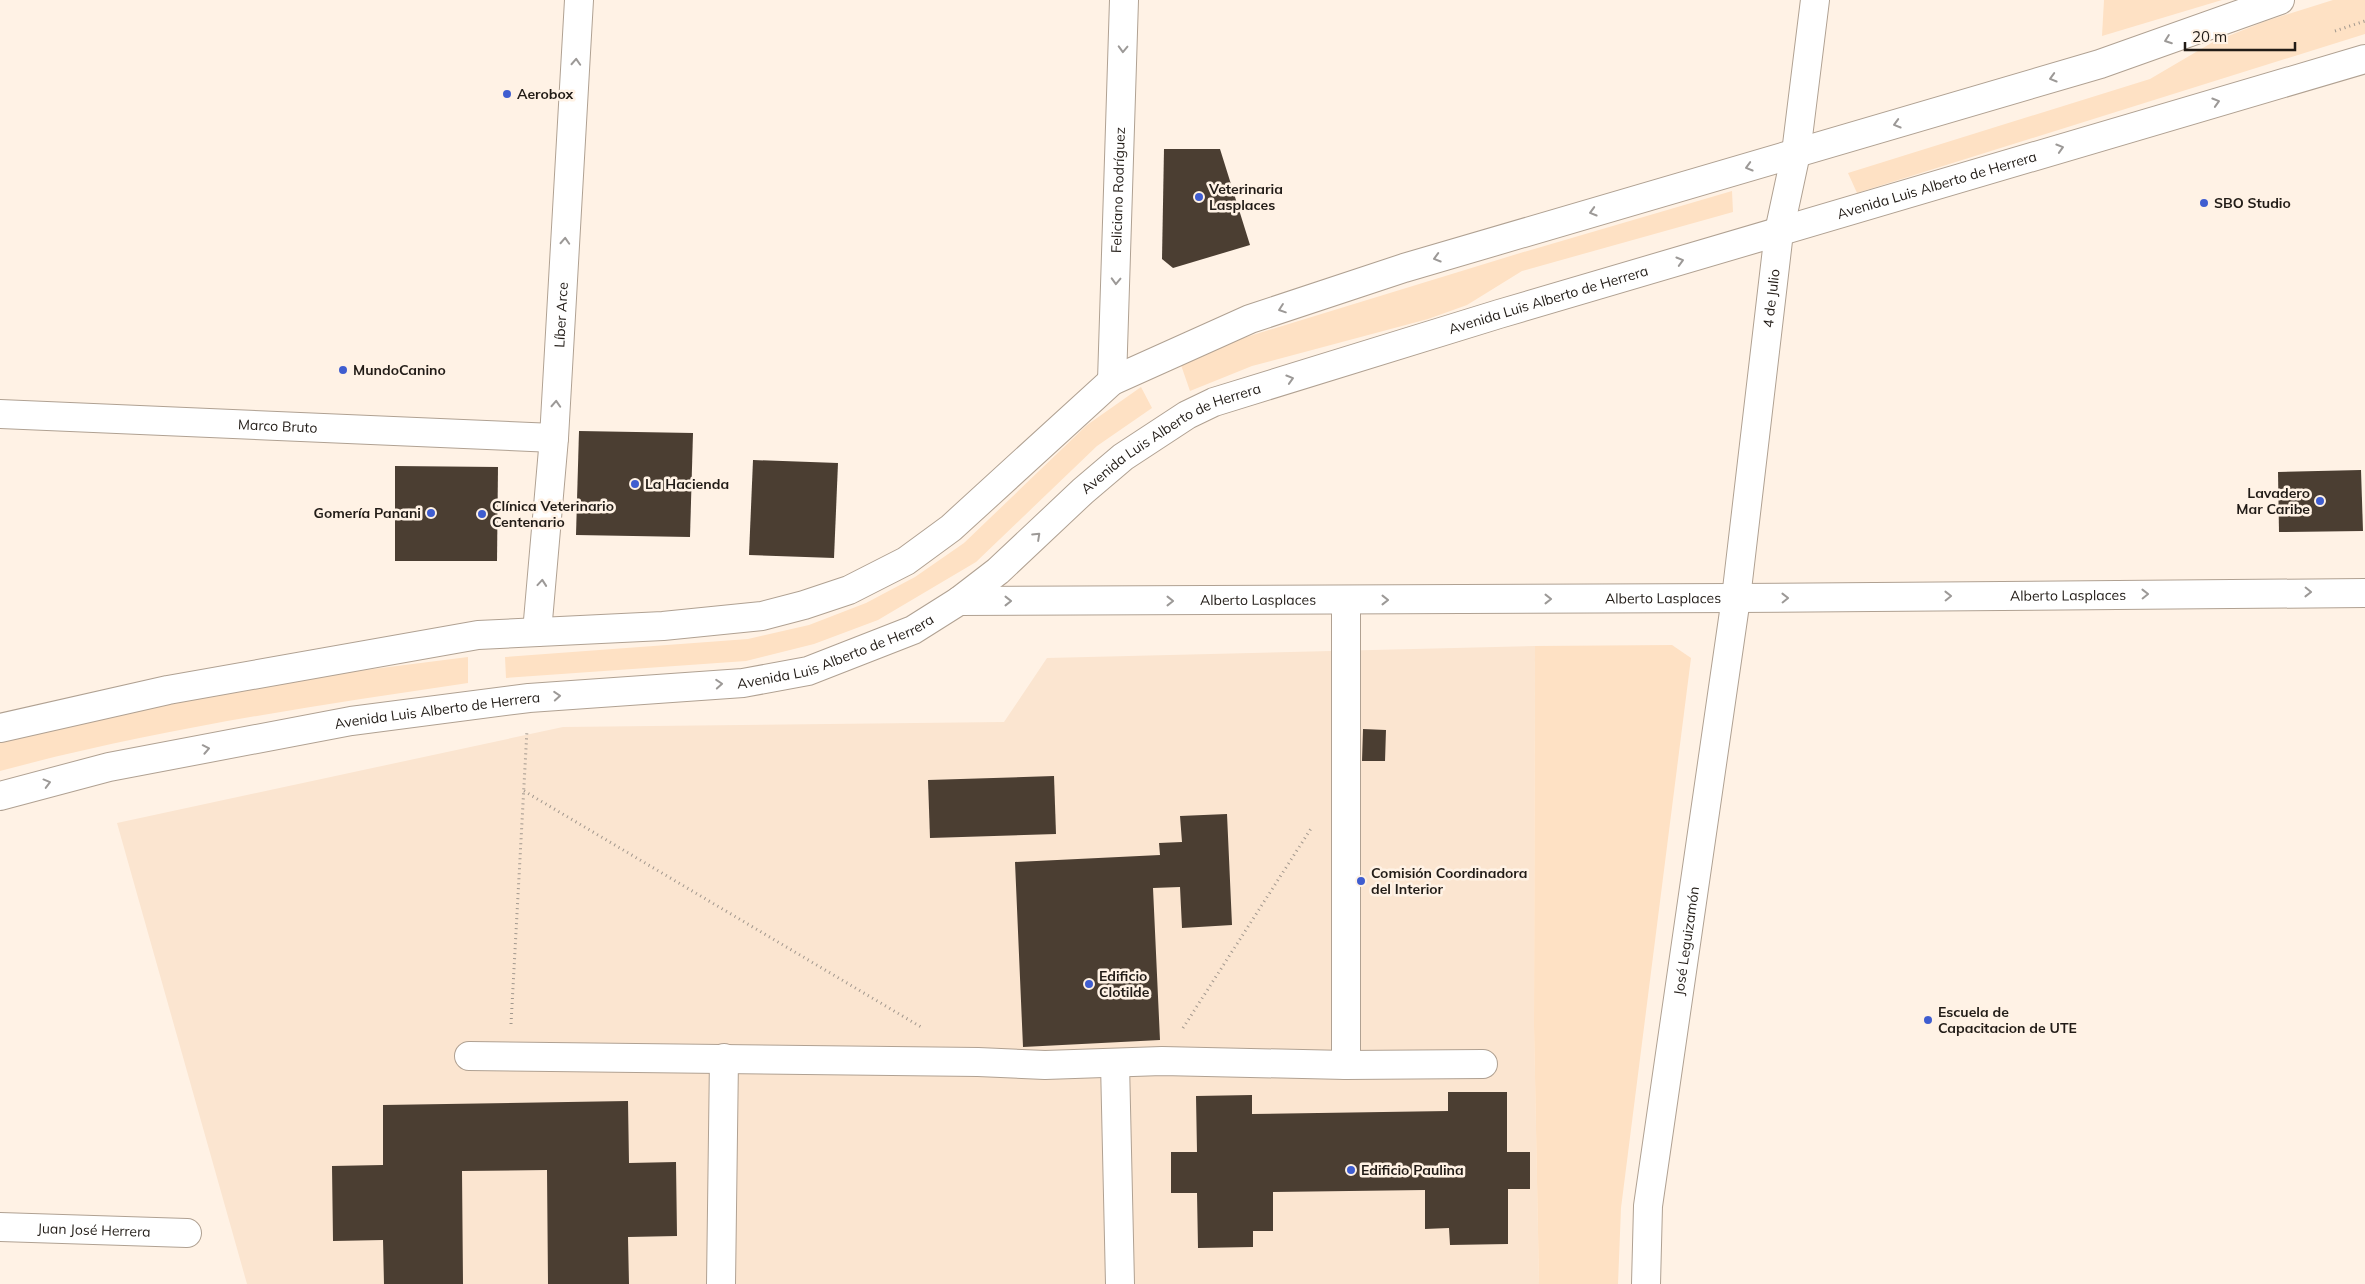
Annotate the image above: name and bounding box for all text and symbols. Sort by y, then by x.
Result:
scale bar [2185,20,2295,52]
text: 20 m [2192,27,2227,46]
one-way arrow [2165,34,2173,44]
one-way arrow [1117,45,1128,53]
one-way arrow [570,57,581,65]
one-way arrow [2048,72,2057,83]
place label: Aerobox [517,85,574,103]
marker: Aerobox [501,88,513,100]
one-way arrow [2212,97,2220,107]
one-way arrow [1893,118,1901,128]
street label: Feliciano Rodríguez [1107,127,1129,253]
one-way arrow [2056,144,2064,154]
street label: Avenida Luis Alberto de Herrera [1835,147,2039,223]
one-way arrow [1745,161,1753,171]
place label: Veterinaria Lasplaces [1208,180,1283,214]
marker: Veterinaria Lasplaces [1193,191,1205,203]
place label: SBO Studio [2214,194,2291,212]
marker: SBO Studio [2198,197,2210,209]
one-way arrow [1589,207,1597,217]
one-way arrow [560,237,571,245]
one-way arrow [1433,252,1441,263]
one-way arrow [1675,256,1684,267]
street label: Avenida Luis Alberto de Herrera [1446,262,1650,338]
street label: 4 de Julio [1759,268,1784,329]
one-way arrow [1111,278,1121,285]
street label: Líber Arce [550,282,572,348]
one-way arrow [1279,303,1287,313]
place label: MundoCanino [353,361,446,379]
marker: MundoCanino [337,364,349,376]
one-way arrow [1285,374,1293,384]
street label: Avenida Luis Alberto de Herrera [1077,379,1263,498]
one-way arrow [550,399,561,407]
street label: Marco Bruto [238,415,318,437]
place label: La Hacienda [645,475,729,493]
marker: La Hacienda [629,478,641,490]
place label: Lavadero Mar Caribe [2236,484,2310,518]
marker: Lavadero Mar Caribe [2314,495,2326,507]
place label: Clínica Veterinario Centenario [492,497,614,531]
place label: Gomería Panani [314,504,421,522]
marker: Gomería Panani [425,507,437,519]
marker: Clínica Veterinario Centenario [476,508,488,520]
one-way arrow [1031,533,1040,542]
one-way arrow [536,579,547,587]
street label: Alberto Lasplaces [2010,586,2126,605]
one-way arrow [2304,587,2312,598]
street label: Alberto Lasplaces [1605,589,1721,608]
one-way arrow [2142,589,2149,599]
street label: Alberto Lasplaces [1200,591,1316,609]
one-way arrow [1944,591,1952,601]
one-way arrow [1782,593,1789,603]
one-way arrow [1544,594,1552,604]
one-way arrow [1382,595,1390,605]
one-way arrow [1004,596,1012,606]
one-way arrow [1167,596,1175,606]
street label: Avenida Luis Alberto de Herrera [737,610,937,692]
one-way arrow [715,679,723,690]
street label: Avenida Luis Alberto de Herrera [333,688,541,733]
one-way arrow [553,691,561,702]
one-way arrow [201,744,210,754]
one-way arrow [43,778,52,789]
place label: Comisión Coordinadora del Interior [1371,864,1527,898]
marker: Comisión Coordinadora del Interior [1355,875,1367,887]
street label: José Leguizamón [1670,885,1703,997]
place label: Edificio Clotilde [1099,967,1150,1001]
marker: Edificio Clotilde [1083,978,1095,990]
place label: Escuela de Capacitacion de UTE [1938,1003,2077,1037]
marker: Escuela de Capacitacion de UTE [1922,1014,1934,1026]
place label: Edificio Paulina [1361,1161,1464,1179]
marker: Edificio Paulina [1345,1164,1357,1176]
street label: Juan José Herrera [37,1219,151,1241]

